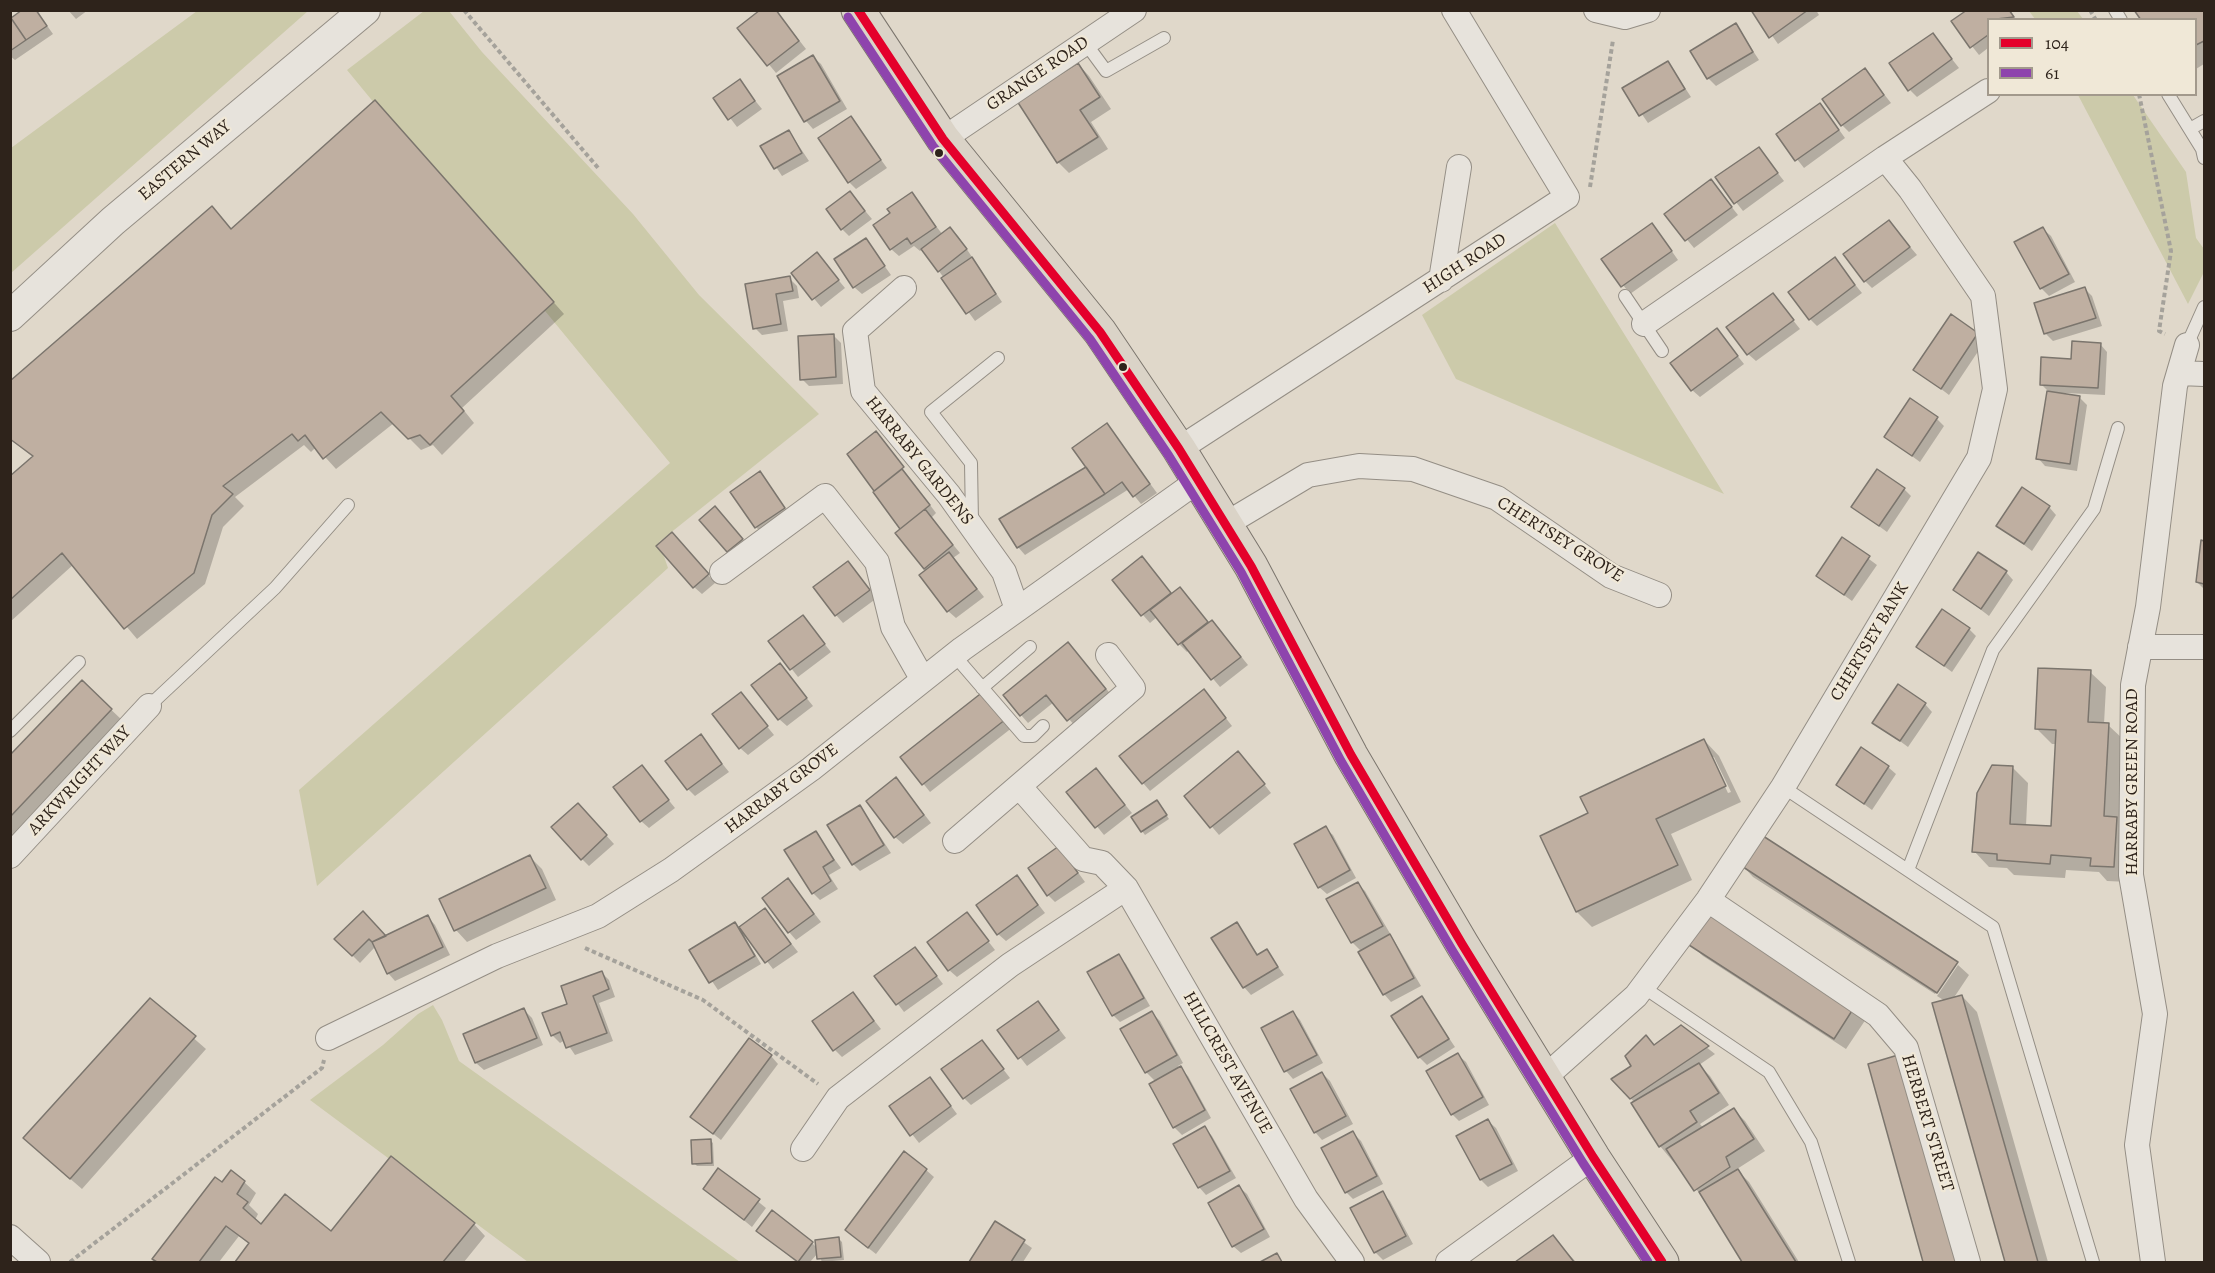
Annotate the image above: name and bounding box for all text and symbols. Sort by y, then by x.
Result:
legend [1987,18,2197,96]
text: 104 [2045,31,2069,55]
street label: GRANGE ROAD [983,32,1093,116]
text: 61 [2045,61,2059,85]
street label: EASTERN WAY [134,116,236,206]
unlabelled marker [933,147,945,159]
street label: HIGH ROAD [1419,229,1511,299]
unlabelled marker [1117,361,1129,373]
street label: HARRABY GARDENS [860,392,978,530]
street label: CHERTSEY GROVE [1493,492,1627,588]
street label: CHERTSEY BANK [1826,579,1914,705]
street label: HARRABY GREEN ROAD [2122,688,2144,876]
street label: ARKWRIGHT WAY [24,722,136,840]
street label: HARRABY GROVE [721,739,843,839]
street label: HILLCREST AVENUE [1177,988,1277,1138]
street label: HERBERT STREET [1896,1052,1958,1194]

